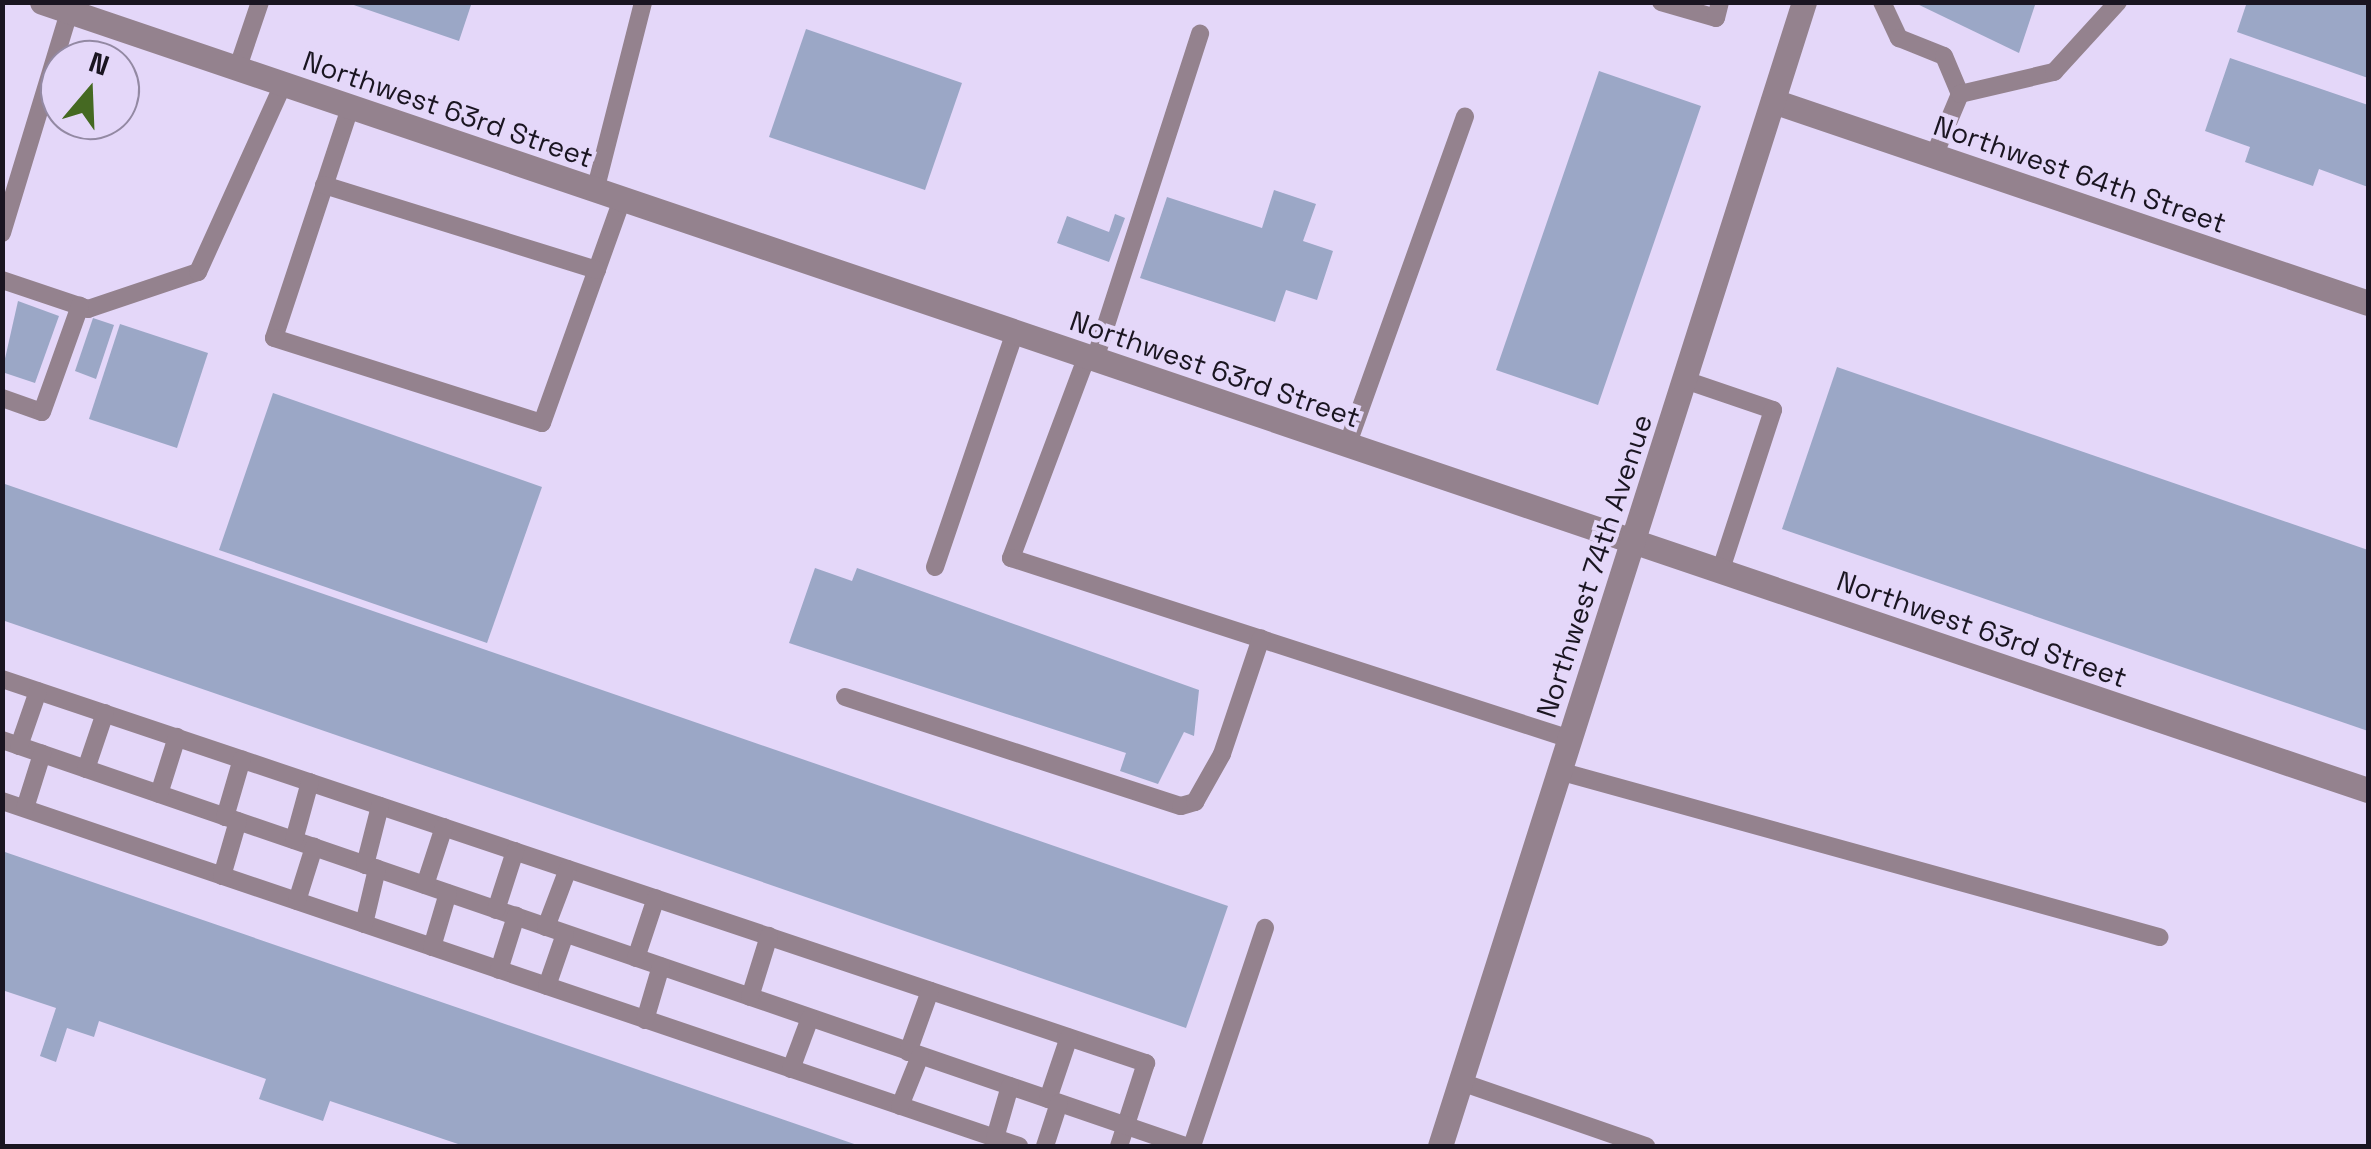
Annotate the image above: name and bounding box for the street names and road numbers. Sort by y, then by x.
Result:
street label: Northwest 63rd Street [299,44,597,174]
street label: Northwest 64th Street [1929,108,2231,240]
street label: Northwest 63rd Street [1066,304,1364,434]
street label: Northwest 74th Avenue [1529,410,1659,722]
street label: Northwest 63rd Street [1833,564,2131,694]

